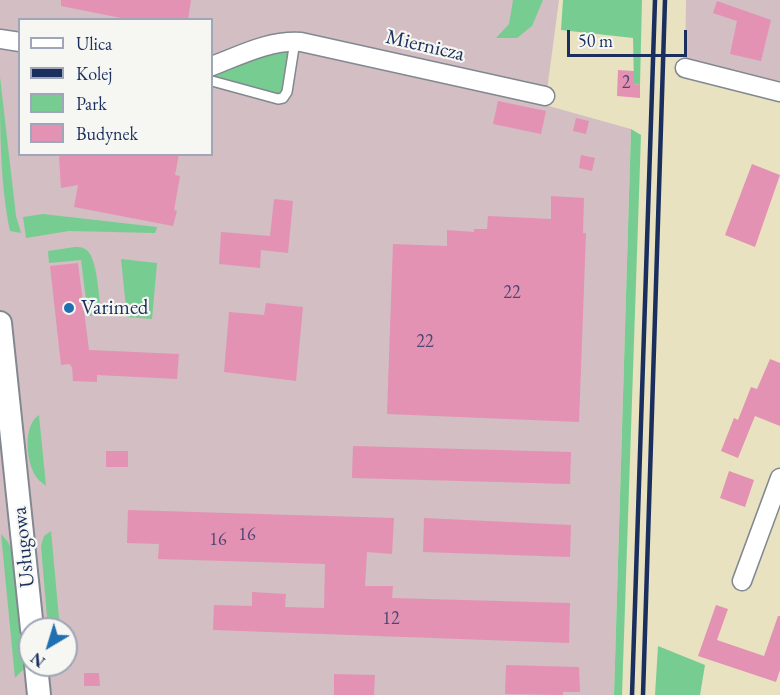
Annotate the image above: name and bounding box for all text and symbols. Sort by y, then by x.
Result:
legend [18,18,213,156]
scale bar [570,18,690,56]
street label: Miernicza [383,25,467,67]
text: 50 m [578,29,613,52]
text: Ulica [76,32,112,55]
text: Kolej [76,62,112,85]
house number: 2 [622,72,630,94]
text: Park [76,92,107,115]
text: Budynek [76,122,138,145]
house number: 22 [503,282,521,304]
place label: Varimed [81,295,148,321]
marker: Varimed [62,301,76,315]
house number: 22 [416,331,434,353]
street label: Usługowa [7,505,41,589]
house number: 16 [238,524,256,546]
house number: 16 [209,529,227,551]
house number: 12 [382,608,400,630]
north arrow [18,617,78,677]
text: N [26,648,49,672]

